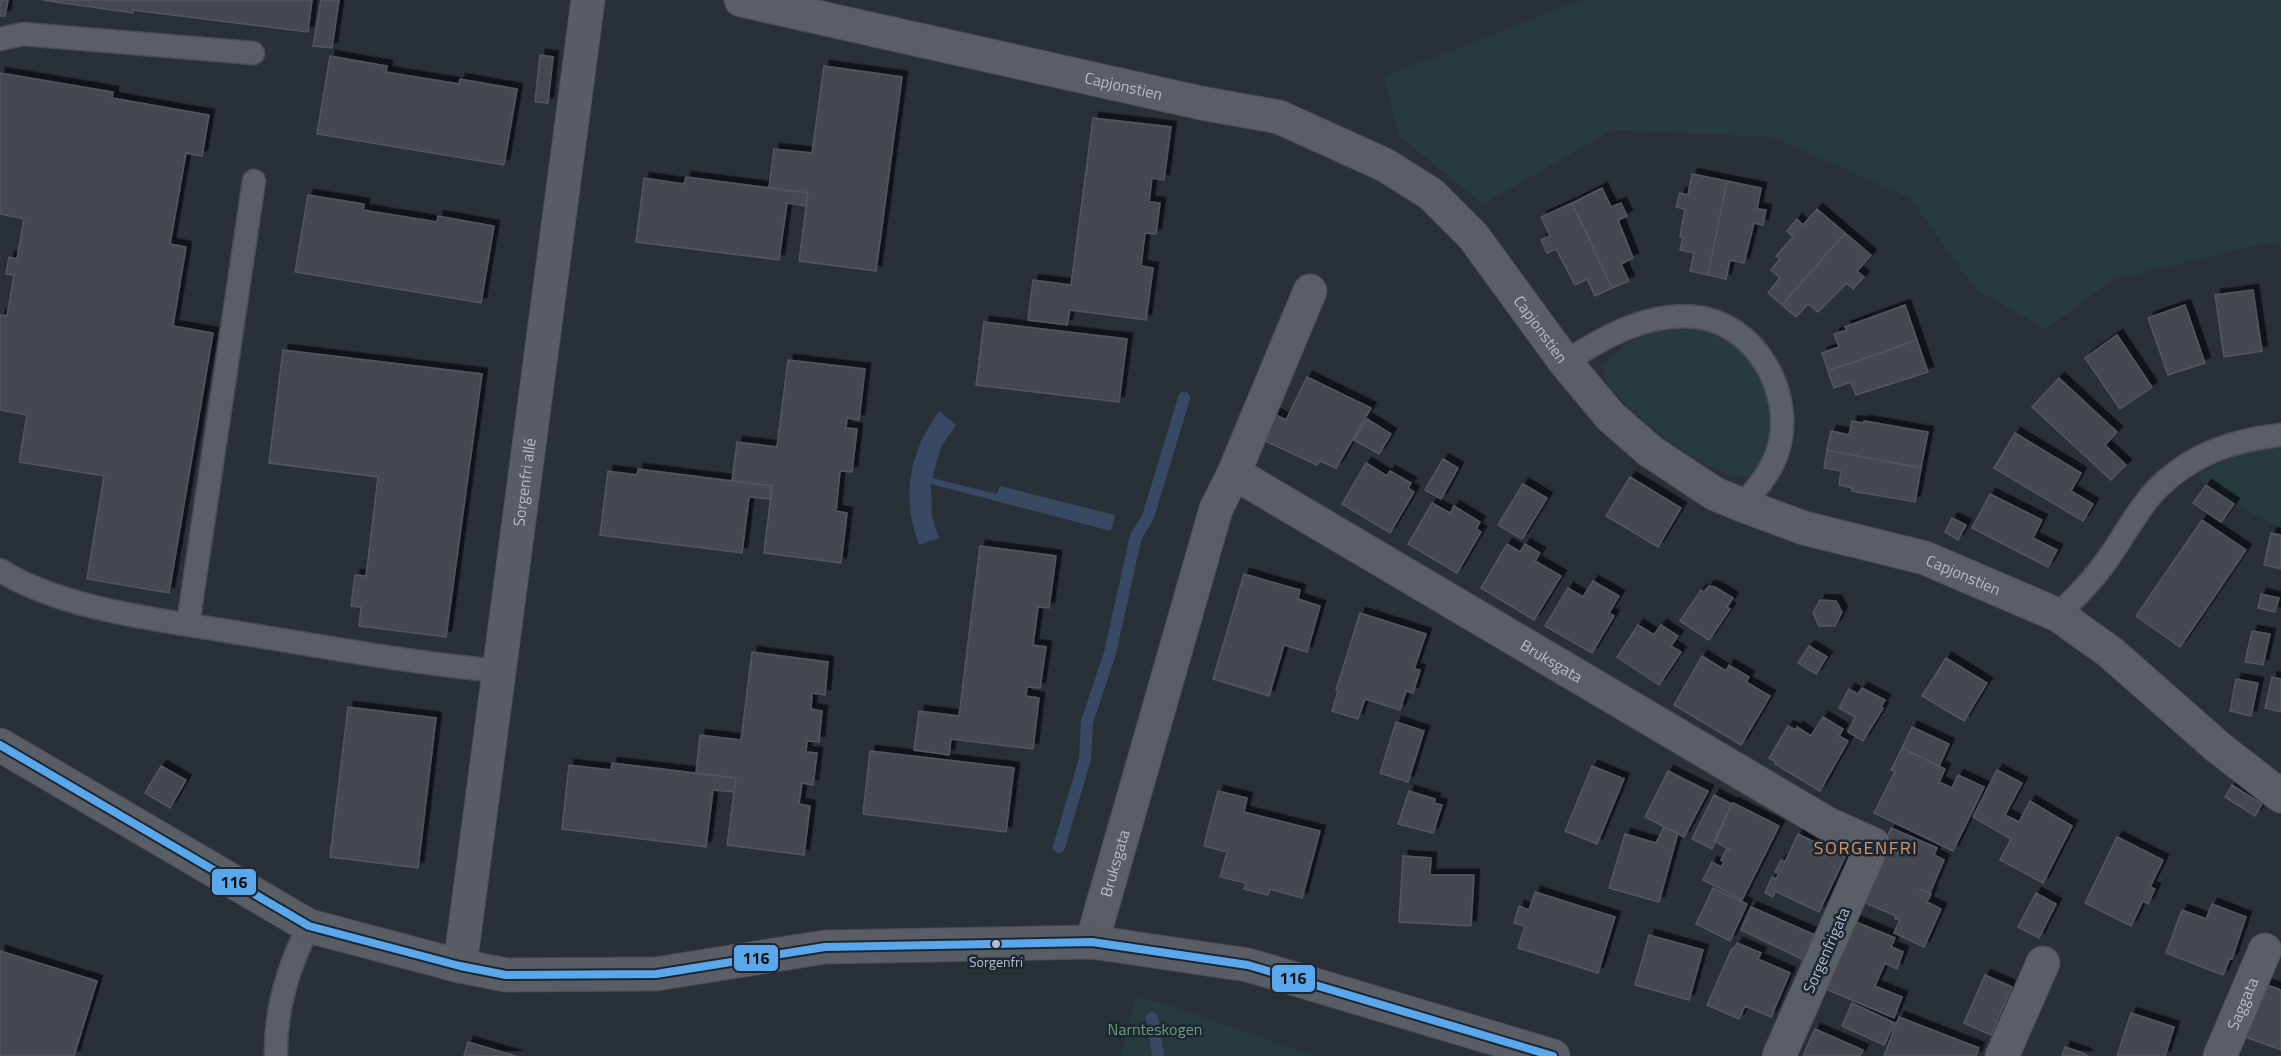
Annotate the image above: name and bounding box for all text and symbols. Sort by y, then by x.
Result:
street label: Capjonstien [1082,65,1165,106]
street label: Capjonstien [1508,290,1574,368]
street label: Sorgenfri allé [506,437,542,528]
street label: Capjonstien [1922,548,2005,601]
street label: Bruksgata [1516,633,1587,689]
street label: Bruksgata [1094,827,1136,900]
district label: SORGENFRI [1814,834,1918,861]
line badge: 116 [211,868,257,896]
text: 116 [221,870,247,894]
street label: Sorgenfrigata [1796,903,1856,997]
marker: Sorgenfri [990,938,1002,950]
line badge: 116 [733,944,779,972]
text: 116 [743,946,769,970]
place label: Sorgenfri [969,951,1023,972]
line badge: 116 [1271,964,1316,993]
text: 116 [1280,966,1306,990]
street label: Saggata [2221,974,2264,1033]
park label: Narnteskogen [1108,1017,1202,1041]

